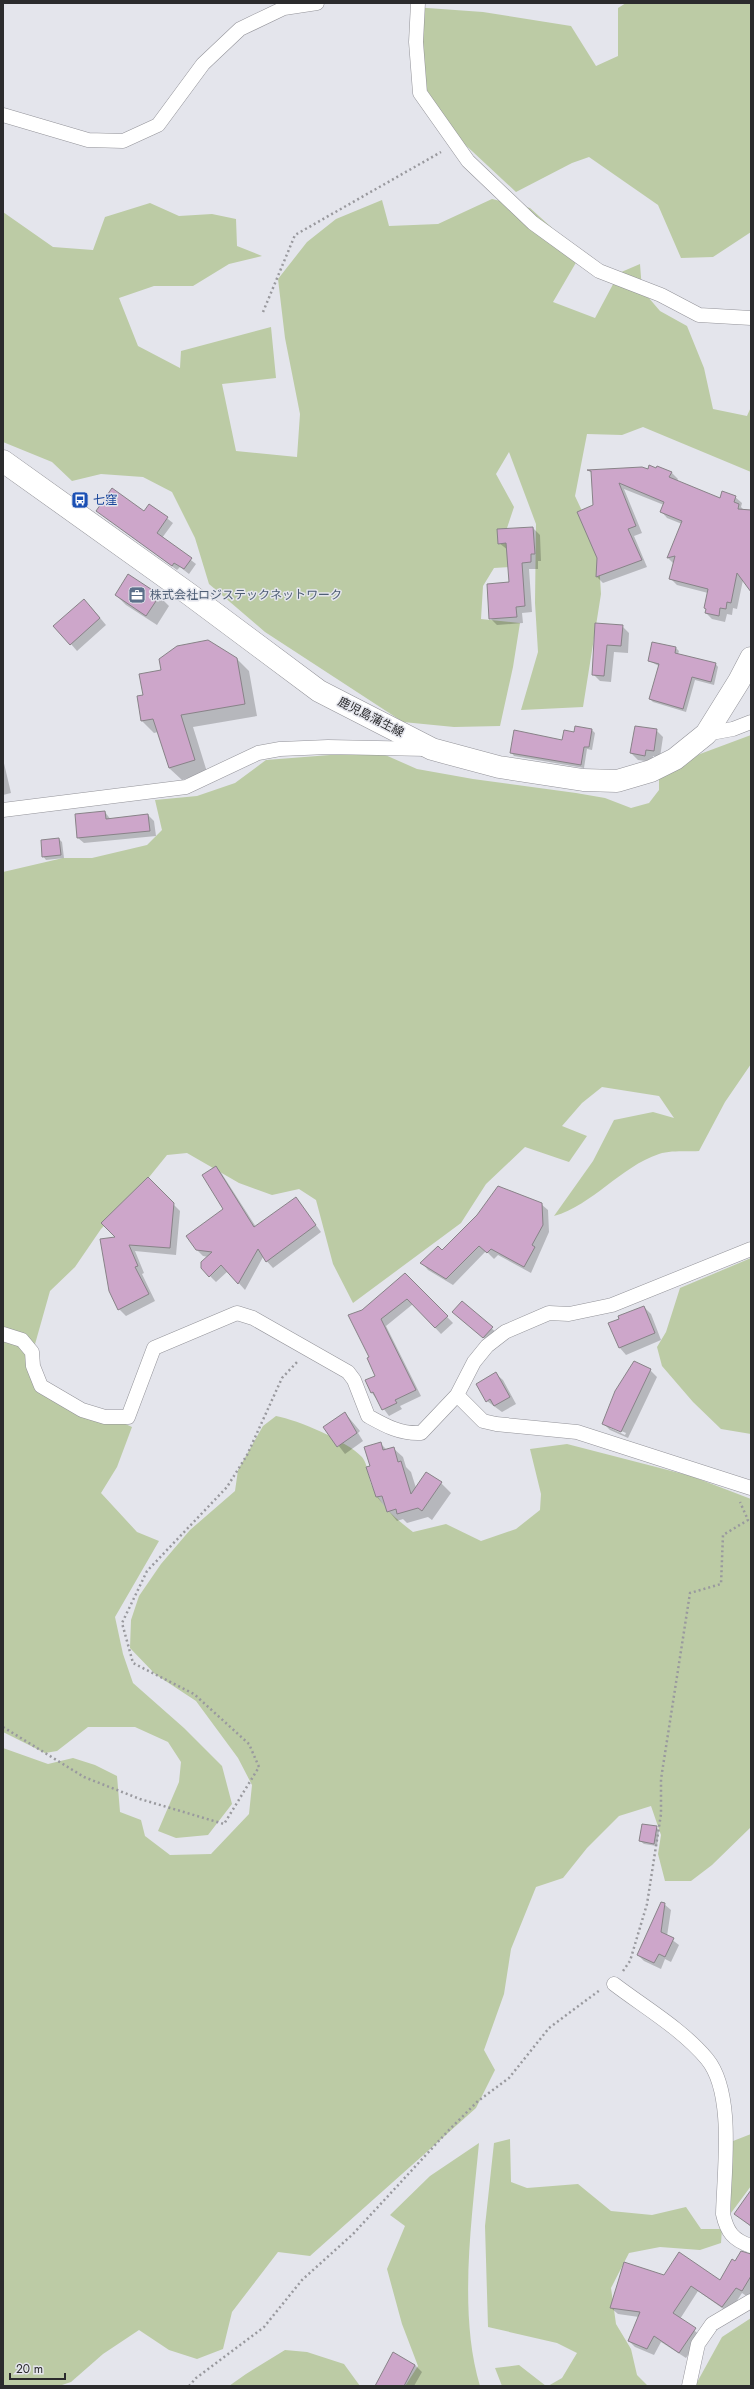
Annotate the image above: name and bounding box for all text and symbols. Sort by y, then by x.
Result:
bus stop icon: 七窪 [70,490,90,510]
place label: 七窪 [93,491,117,509]
office icon: 株式会社ロジステックネットワーク [127,585,147,605]
place label: 株式会社ロジステックネットワーク [150,586,342,604]
street label: 鹿児島蒲生線 [335,693,407,741]
scale bar [10,2355,65,2381]
text: 20 m [16,2360,43,2378]

